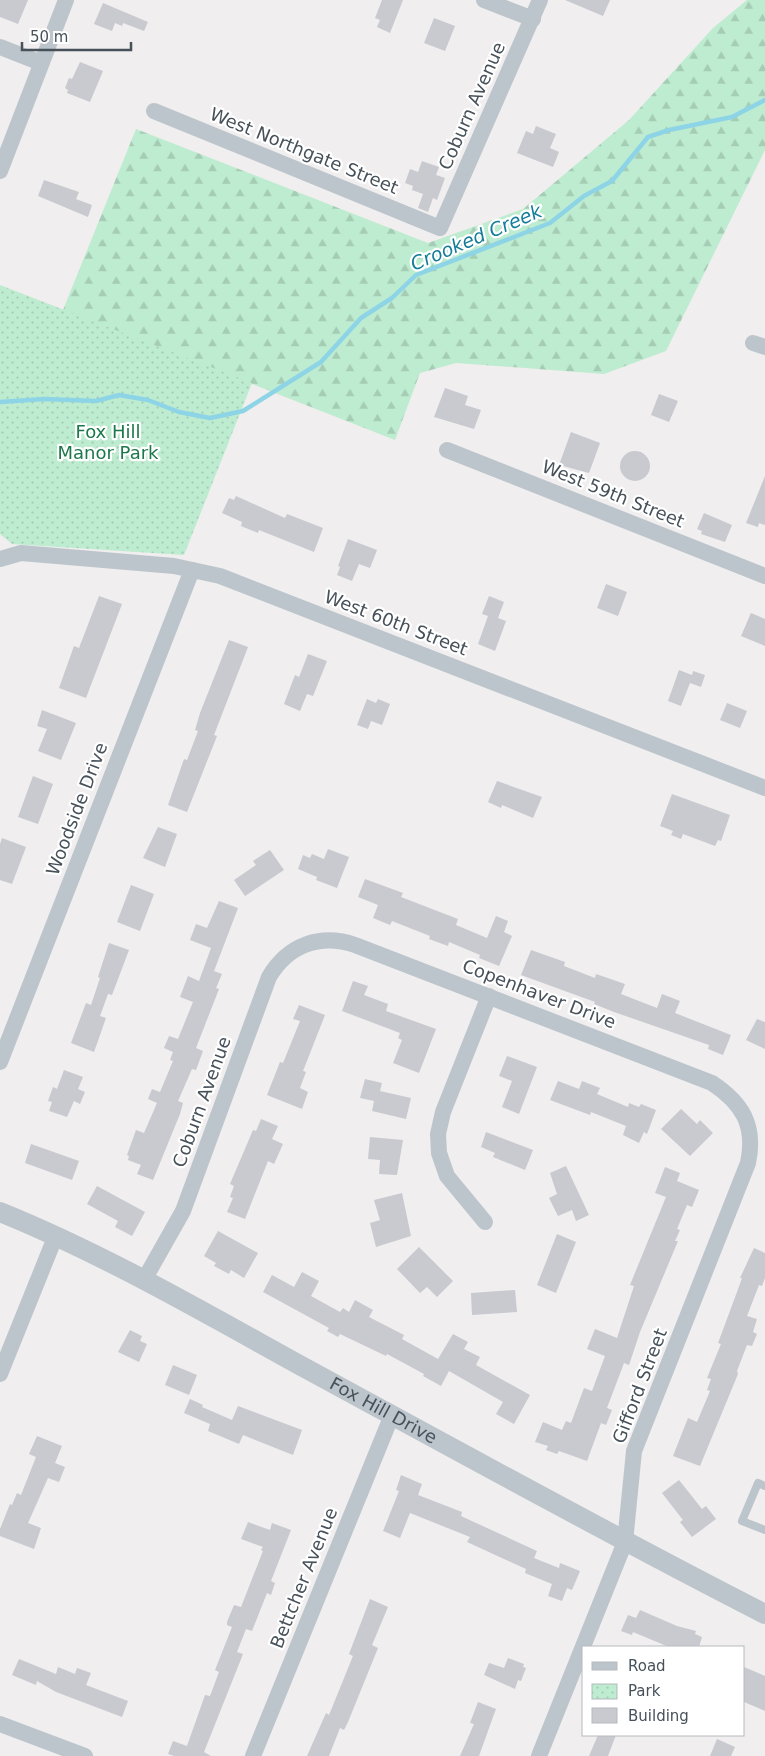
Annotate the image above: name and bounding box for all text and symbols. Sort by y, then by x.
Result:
scale bar [22,20,131,52]
text: 50 m [30,28,68,46]
street label: Coburn Avenue [434,39,509,173]
street label: West Northgate Street [207,103,401,198]
water label: Crooked Creek [407,199,546,275]
park label: Fox Hill Manor Park [57,421,159,463]
street label: West 59th Street [539,455,687,532]
street label: West 60th Street [322,586,471,660]
street label: Woodside Drive [42,739,112,878]
street label: Copenhaver Drive [459,955,619,1033]
street label: Coburn Avenue [168,1034,235,1170]
street label: Gifford Street [608,1325,671,1446]
street label: Fox Hill Drive [326,1373,441,1448]
street label: Bettcher Avenue [266,1504,341,1651]
legend [582,1646,745,1736]
text: Road [628,1657,666,1675]
text: Park [628,1682,661,1700]
text: Building [628,1707,689,1725]

